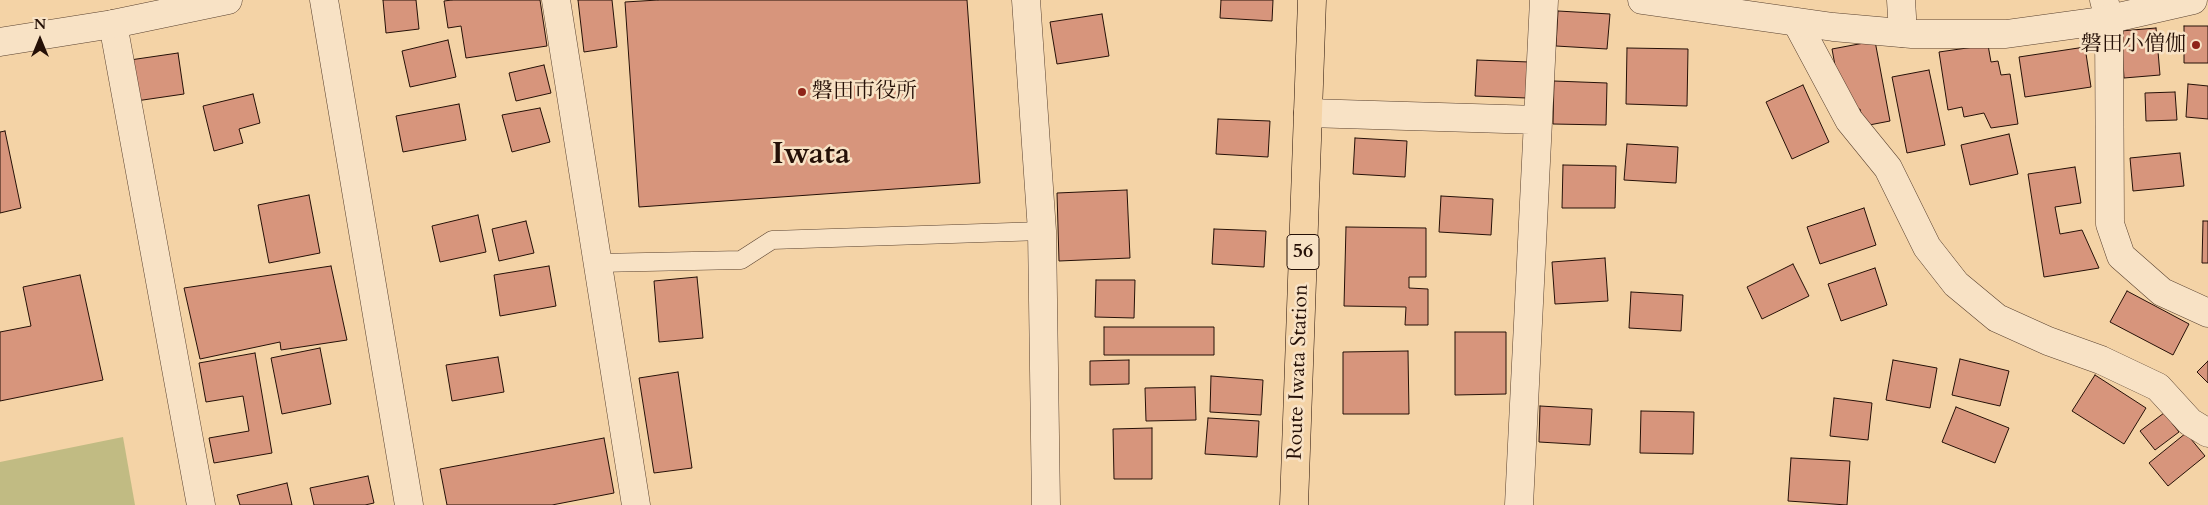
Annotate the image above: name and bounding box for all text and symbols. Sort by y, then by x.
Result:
north arrow [15,15,65,65]
text: N [34,15,46,34]
place label: 磐田小僧伽 [2081,32,2186,58]
marker: 磐田小僧伽 [2190,39,2202,51]
place label: 磐田市役所 [812,79,917,105]
marker: 磐田市役所 [796,86,808,98]
district label: Iwata [772,137,850,175]
road number: 56 [1287,234,1319,270]
street label: Route Iwata Station [1283,284,1315,460]

